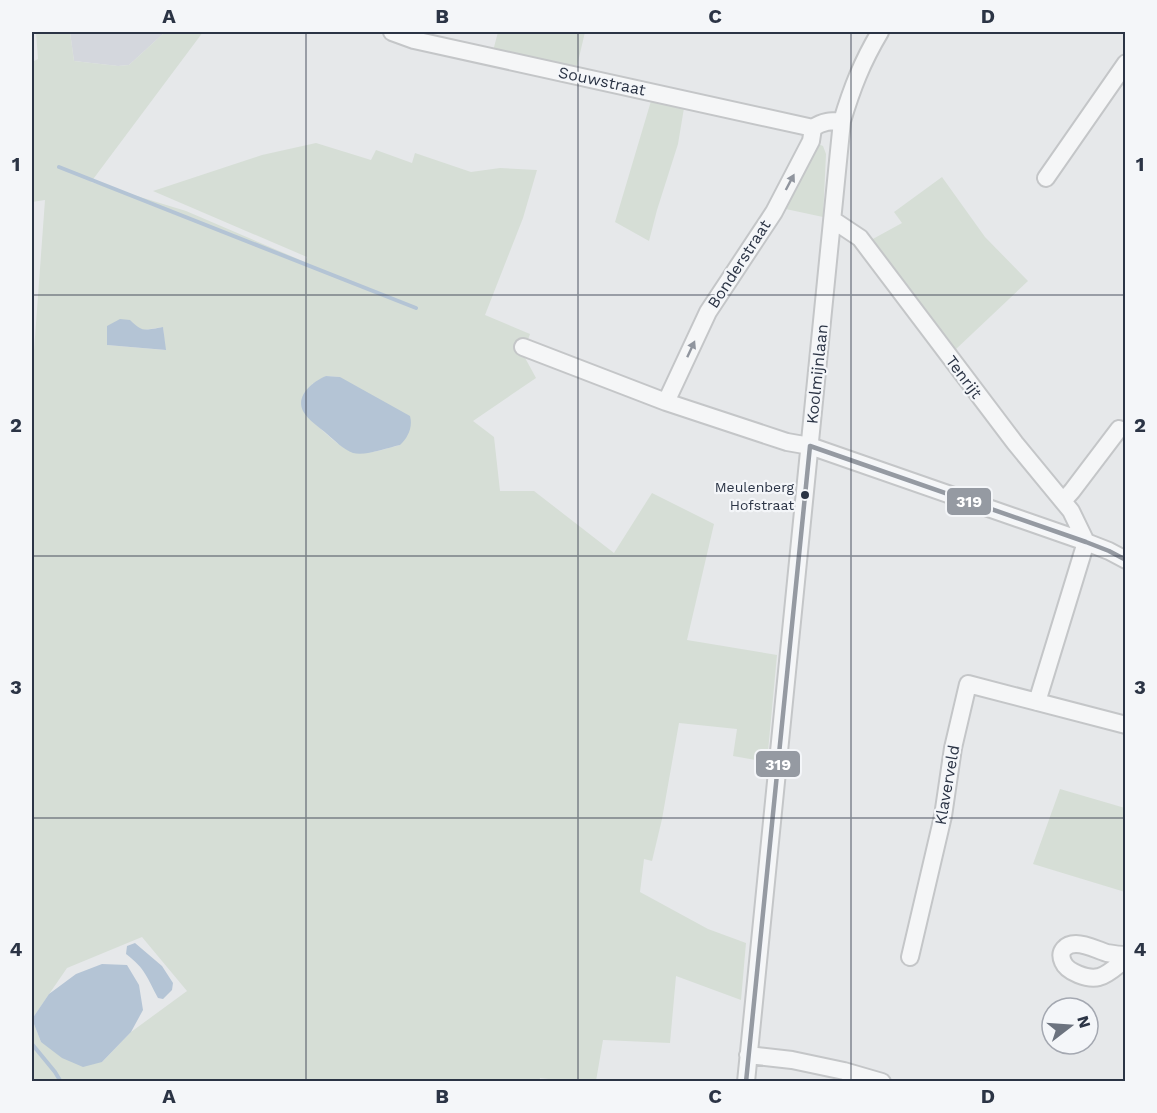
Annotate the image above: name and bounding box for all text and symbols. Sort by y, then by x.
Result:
text: A [162,4,176,28]
text: B [435,4,449,28]
text: C [708,4,722,28]
text: D [981,4,995,28]
street label: Souwstraat [557,62,648,100]
text: 1 [12,152,20,176]
text: 1 [1136,152,1144,176]
one-way arrow [785,173,795,190]
street label: Bonderstraat [703,216,775,312]
street label: Koolmijnlaan [802,323,832,425]
one-way arrow [686,341,695,358]
street label: Tenrijt [942,352,986,402]
text: 2 [10,413,22,437]
text: 2 [1134,413,1146,437]
place label: Meulenberg Hofstraat [715,479,795,513]
line badge: 319 [946,487,992,516]
marker: Meulenberg Hofstraat [799,489,811,501]
text: 319 [956,492,982,511]
text: 3 [10,675,22,699]
text: 3 [1134,675,1146,699]
street label: Klaverveld [931,744,963,826]
line badge: 319 [755,750,801,778]
text: 319 [765,755,791,774]
text: 4 [10,937,23,961]
text: 4 [1134,937,1147,961]
north arrow [1040,996,1100,1056]
text: N [1073,1013,1095,1030]
text: A [162,1084,176,1108]
text: B [435,1084,449,1108]
text: C [708,1084,722,1108]
text: D [981,1084,995,1108]

